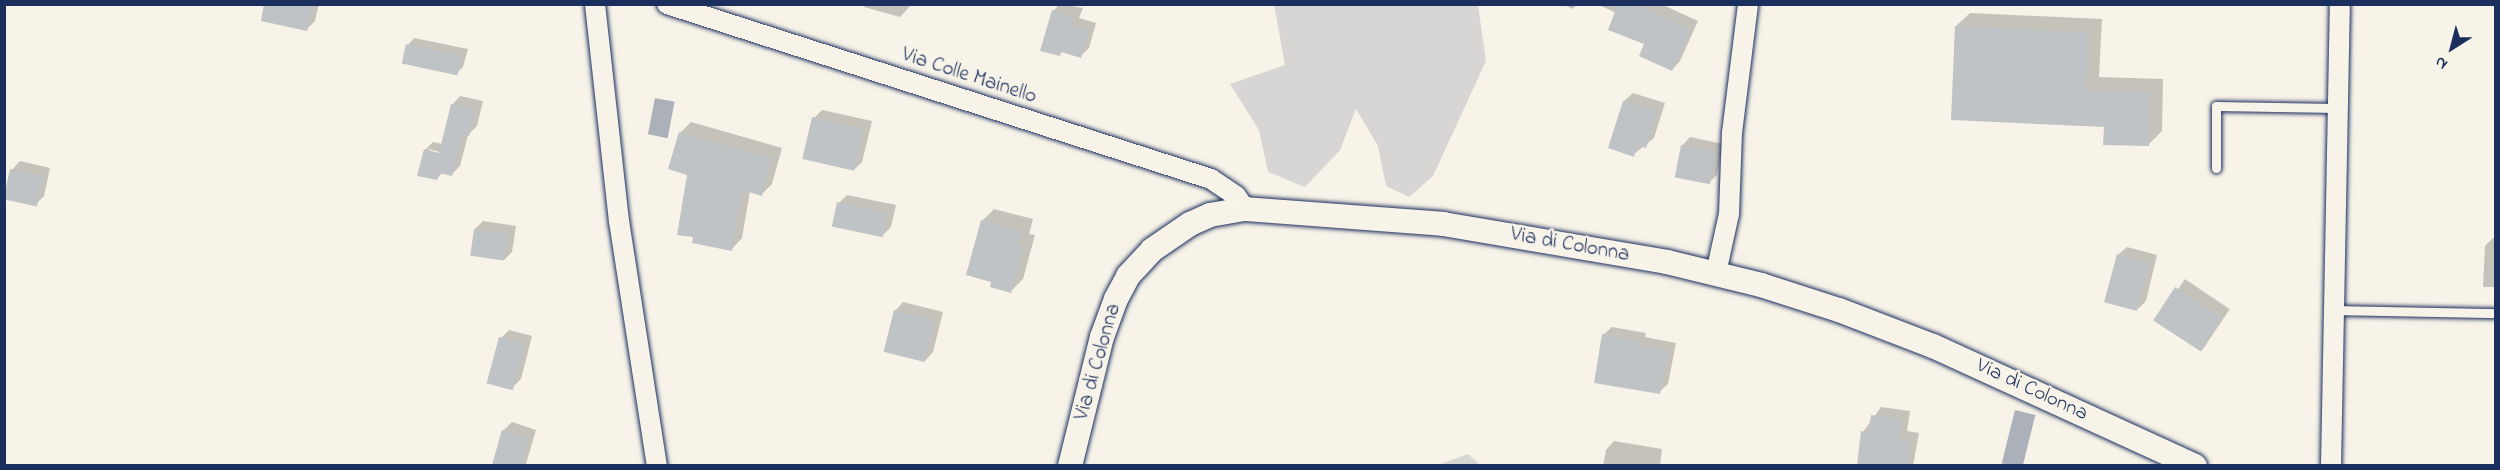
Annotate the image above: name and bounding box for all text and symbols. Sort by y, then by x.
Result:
north arrow [2422,18,2482,78]
street label: Via Colle Mainello [898,42,1040,110]
text: N [2430,50,2453,75]
street label: Via di Colonna [1509,222,1631,268]
street label: Via di Colonna [1069,301,1127,423]
street label: Via di Colonna [1972,353,2092,427]

